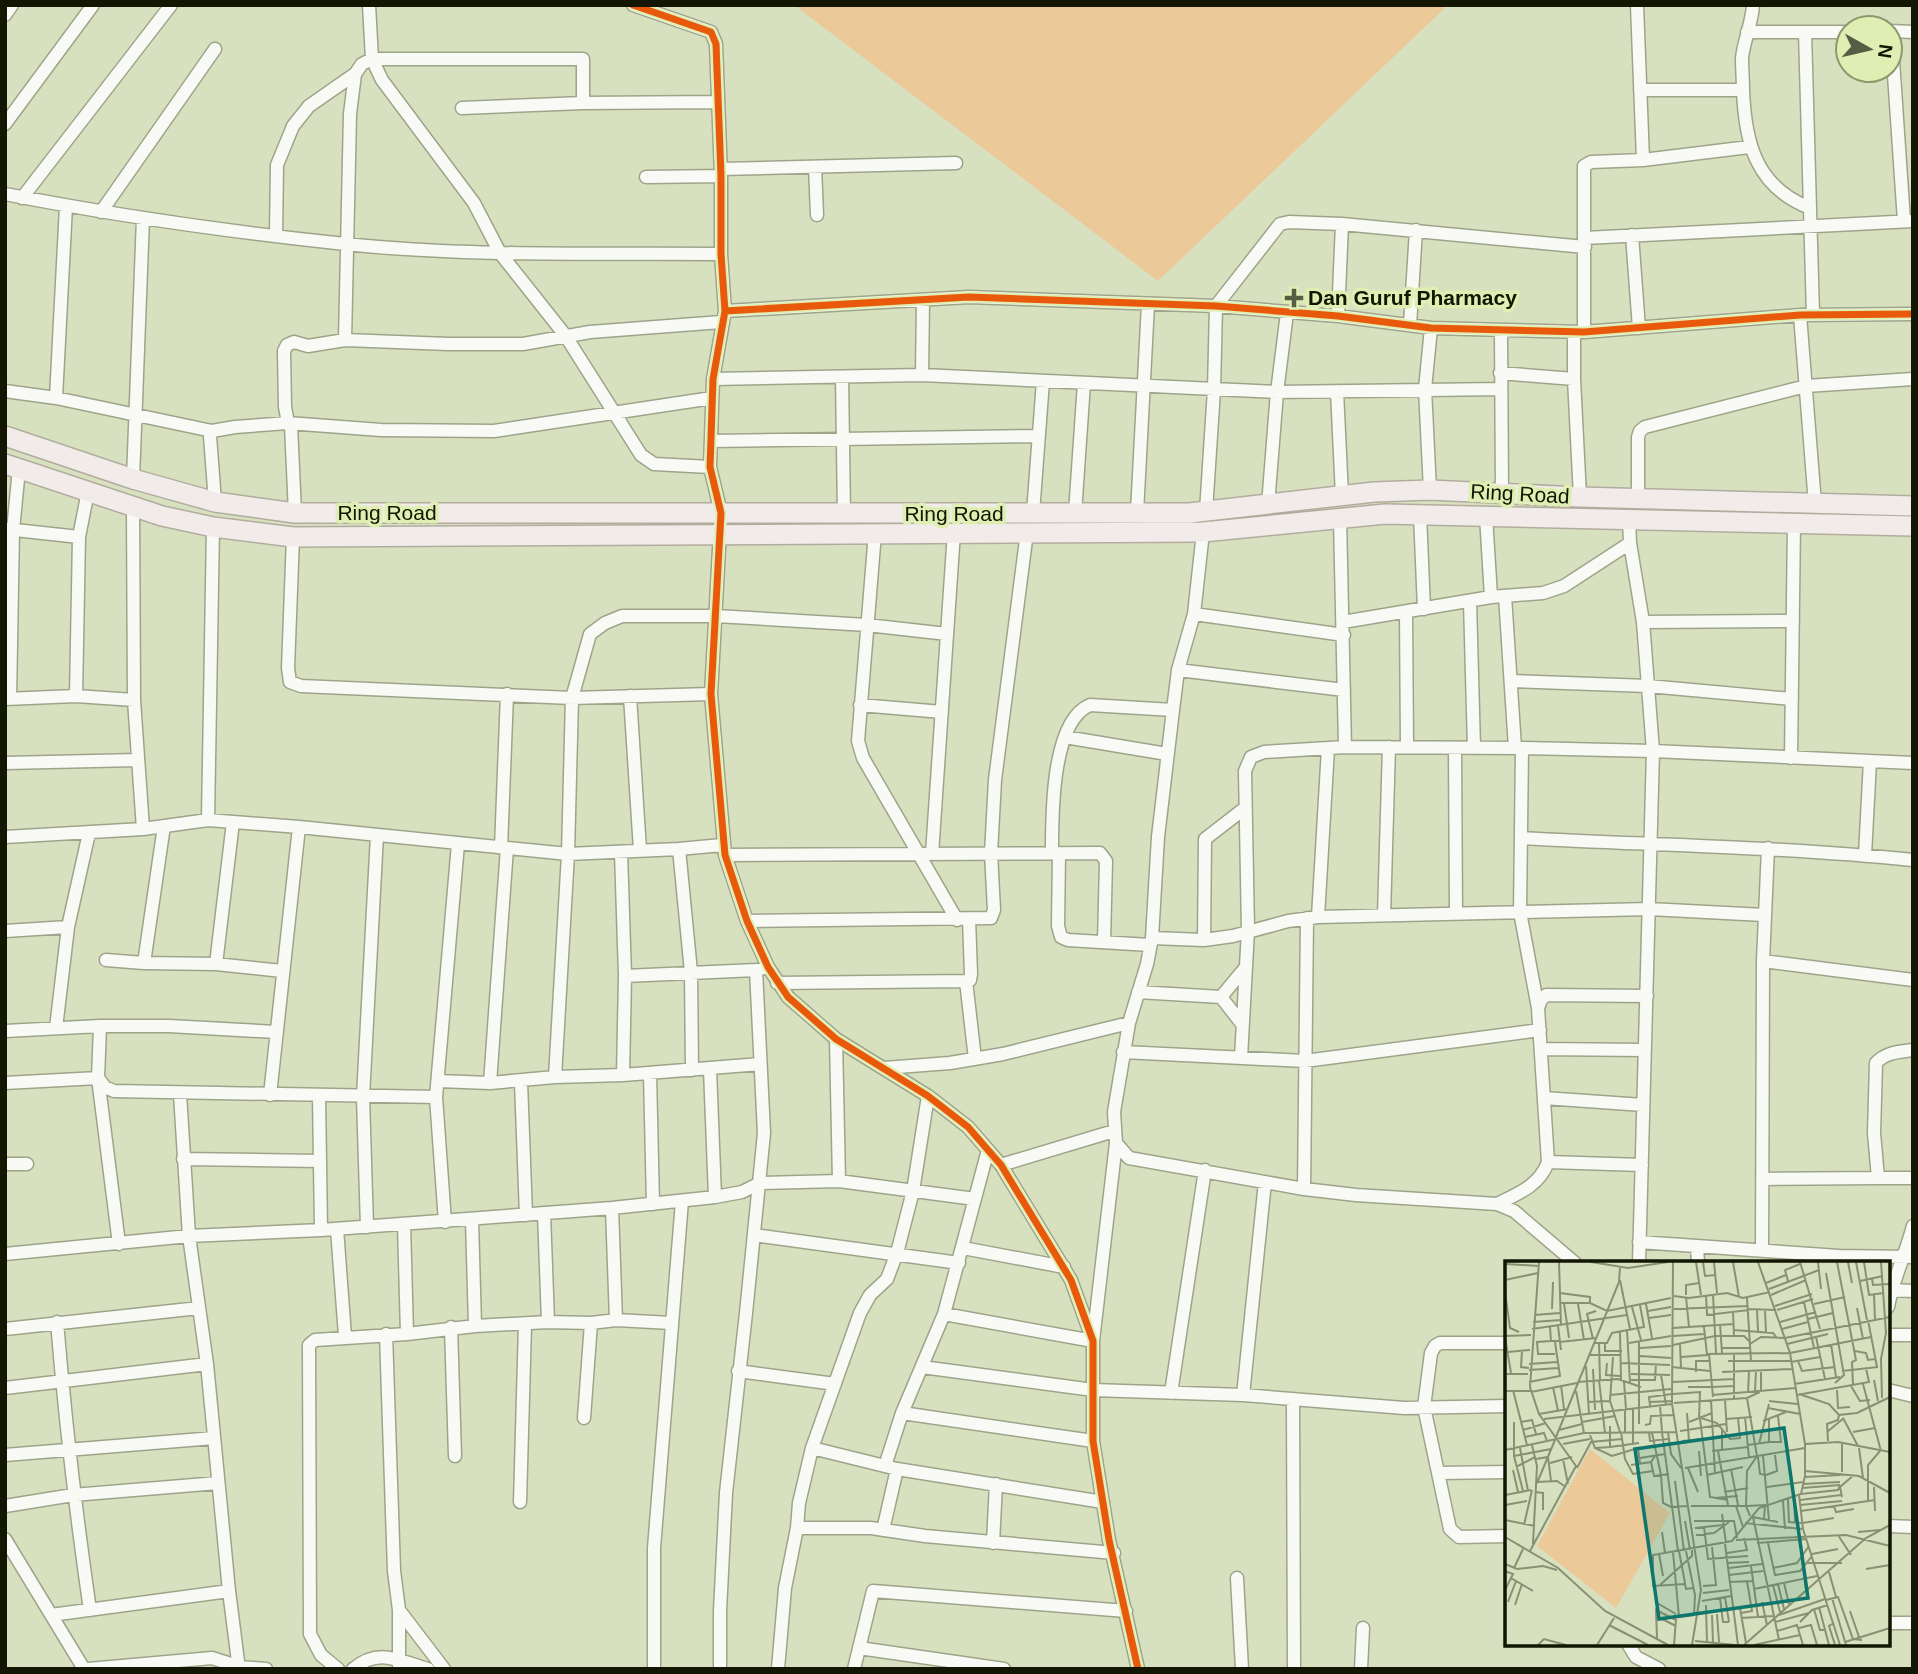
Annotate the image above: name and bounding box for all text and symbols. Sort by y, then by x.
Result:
north arrow [1834,14,1904,84]
text: N [1874,43,1897,60]
place label: Dan Guruf Pharmacy [1308,286,1517,309]
marker: Dan Guruf Pharmacy [1286,290,1302,306]
street label: Ring Road [1470,479,1570,508]
street label: Ring Road [337,501,437,524]
street label: Ring Road [904,502,1004,525]
inset map [1505,1261,1890,1646]

